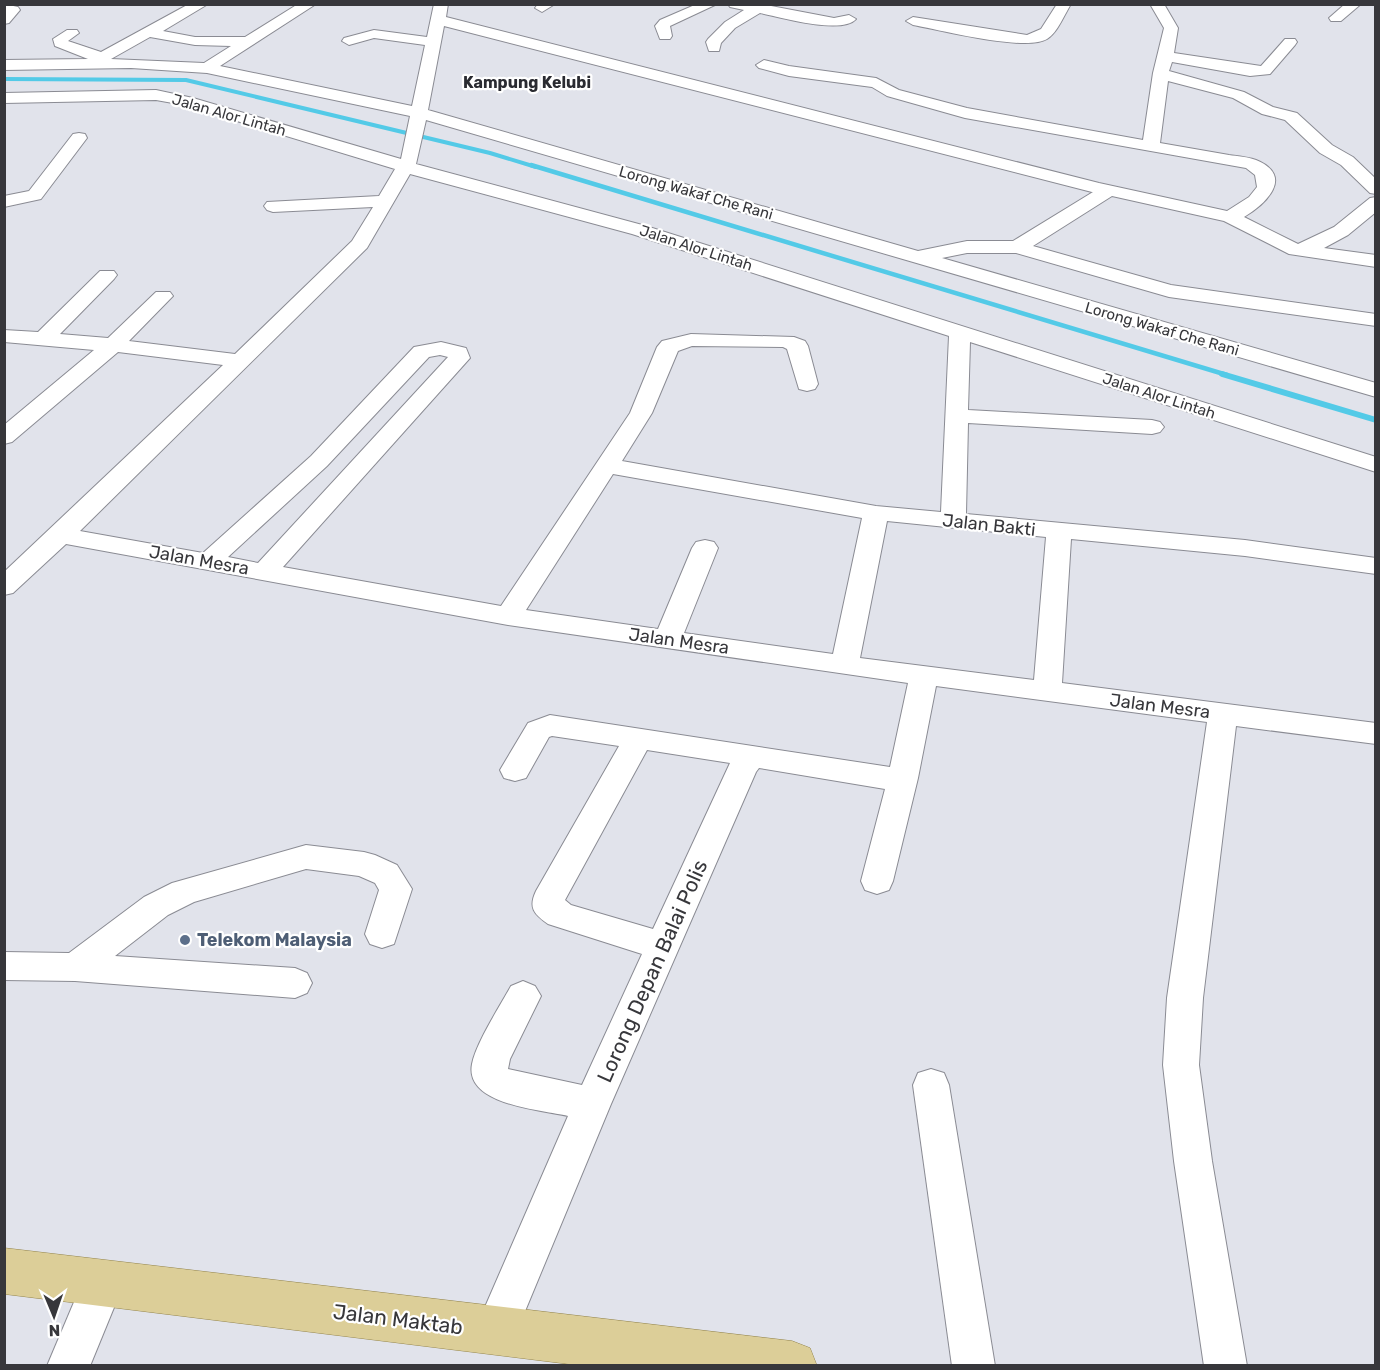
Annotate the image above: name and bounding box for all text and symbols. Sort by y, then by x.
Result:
district label: Kampung Kelubi [463,73,591,92]
street label: Jalan Alor Lintah [170,90,288,140]
street label: Lorong Wakaf Che Rani [617,162,775,224]
street label: Jalan Alor Lintah [637,221,755,275]
street label: Lorong Wakaf Che Rani [1083,298,1241,360]
street label: Jalan Alor Lintah [1100,369,1218,423]
street label: Jalan Bakti [941,509,1037,541]
street label: Jalan Mesra [147,540,251,580]
street label: Jalan Mesra [627,623,731,659]
street label: Jalan Mesra [1108,689,1212,723]
street label: Lorong Depan Balai Polis [592,856,712,1086]
place label: Telekom Malaysia [197,929,352,951]
marker: Telekom Malaysia [178,933,192,947]
north arrow [24,1286,84,1346]
street label: Jalan Maktab [332,1299,464,1339]
text: N [48,1321,61,1340]

